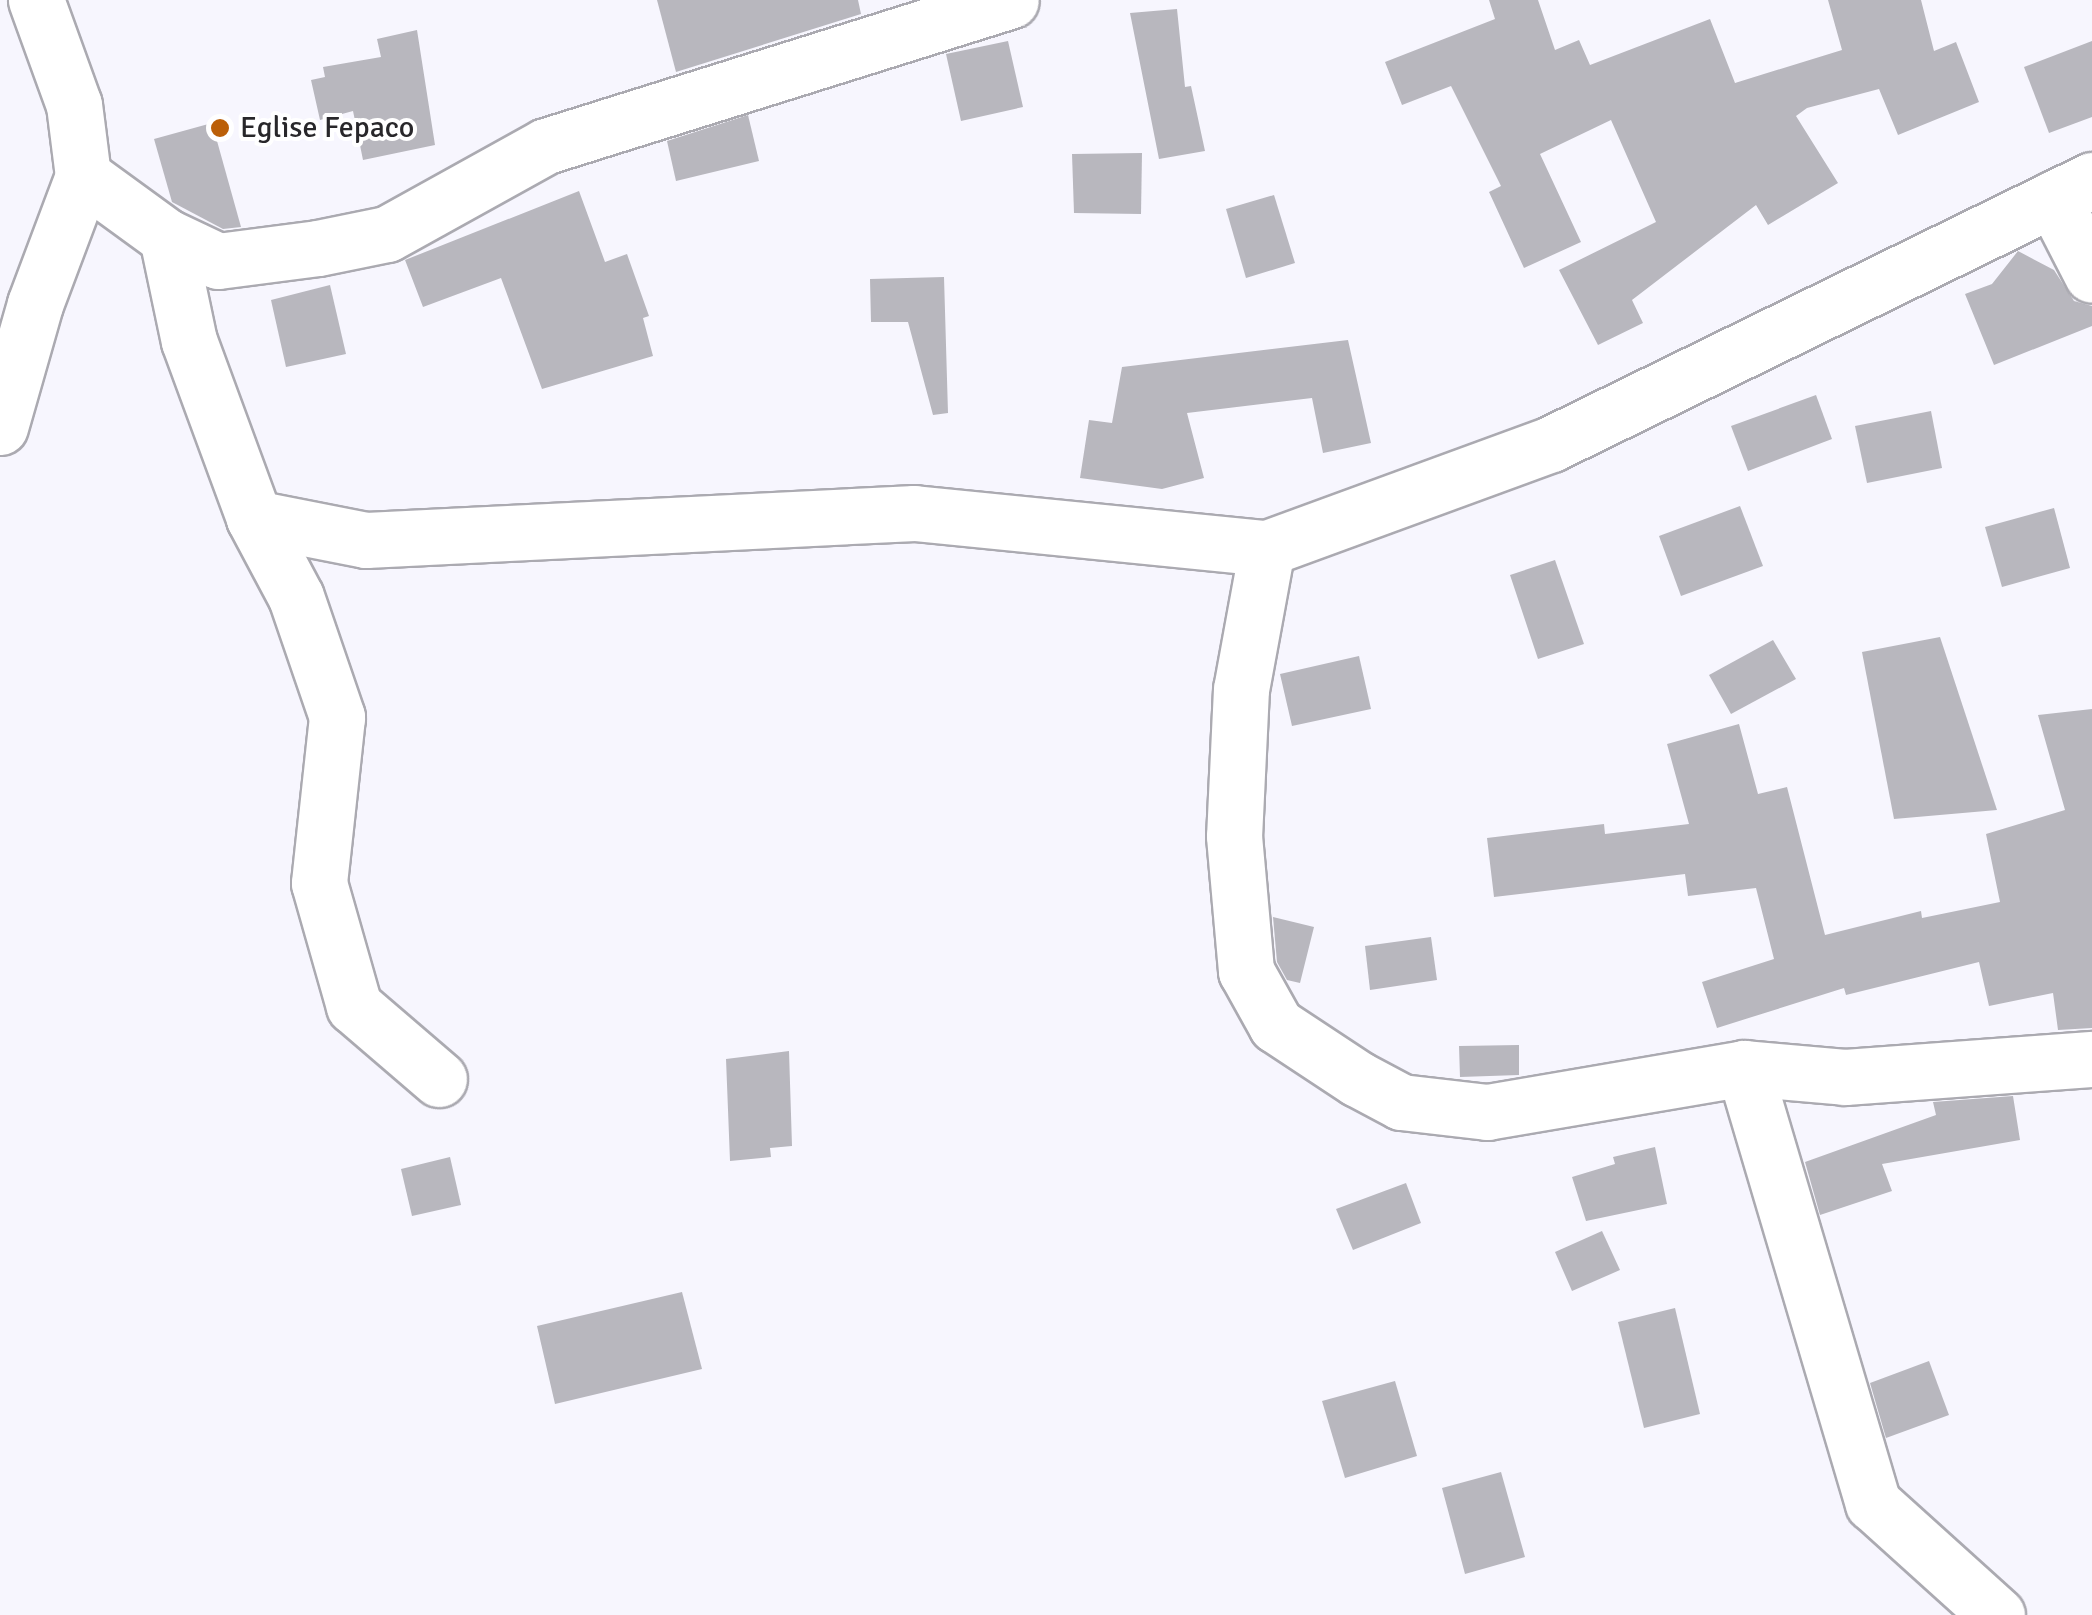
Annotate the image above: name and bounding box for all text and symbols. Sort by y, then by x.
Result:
place label: Eglise Fepaco [240,110,414,146]
marker: Eglise Fepaco [209,117,231,139]

